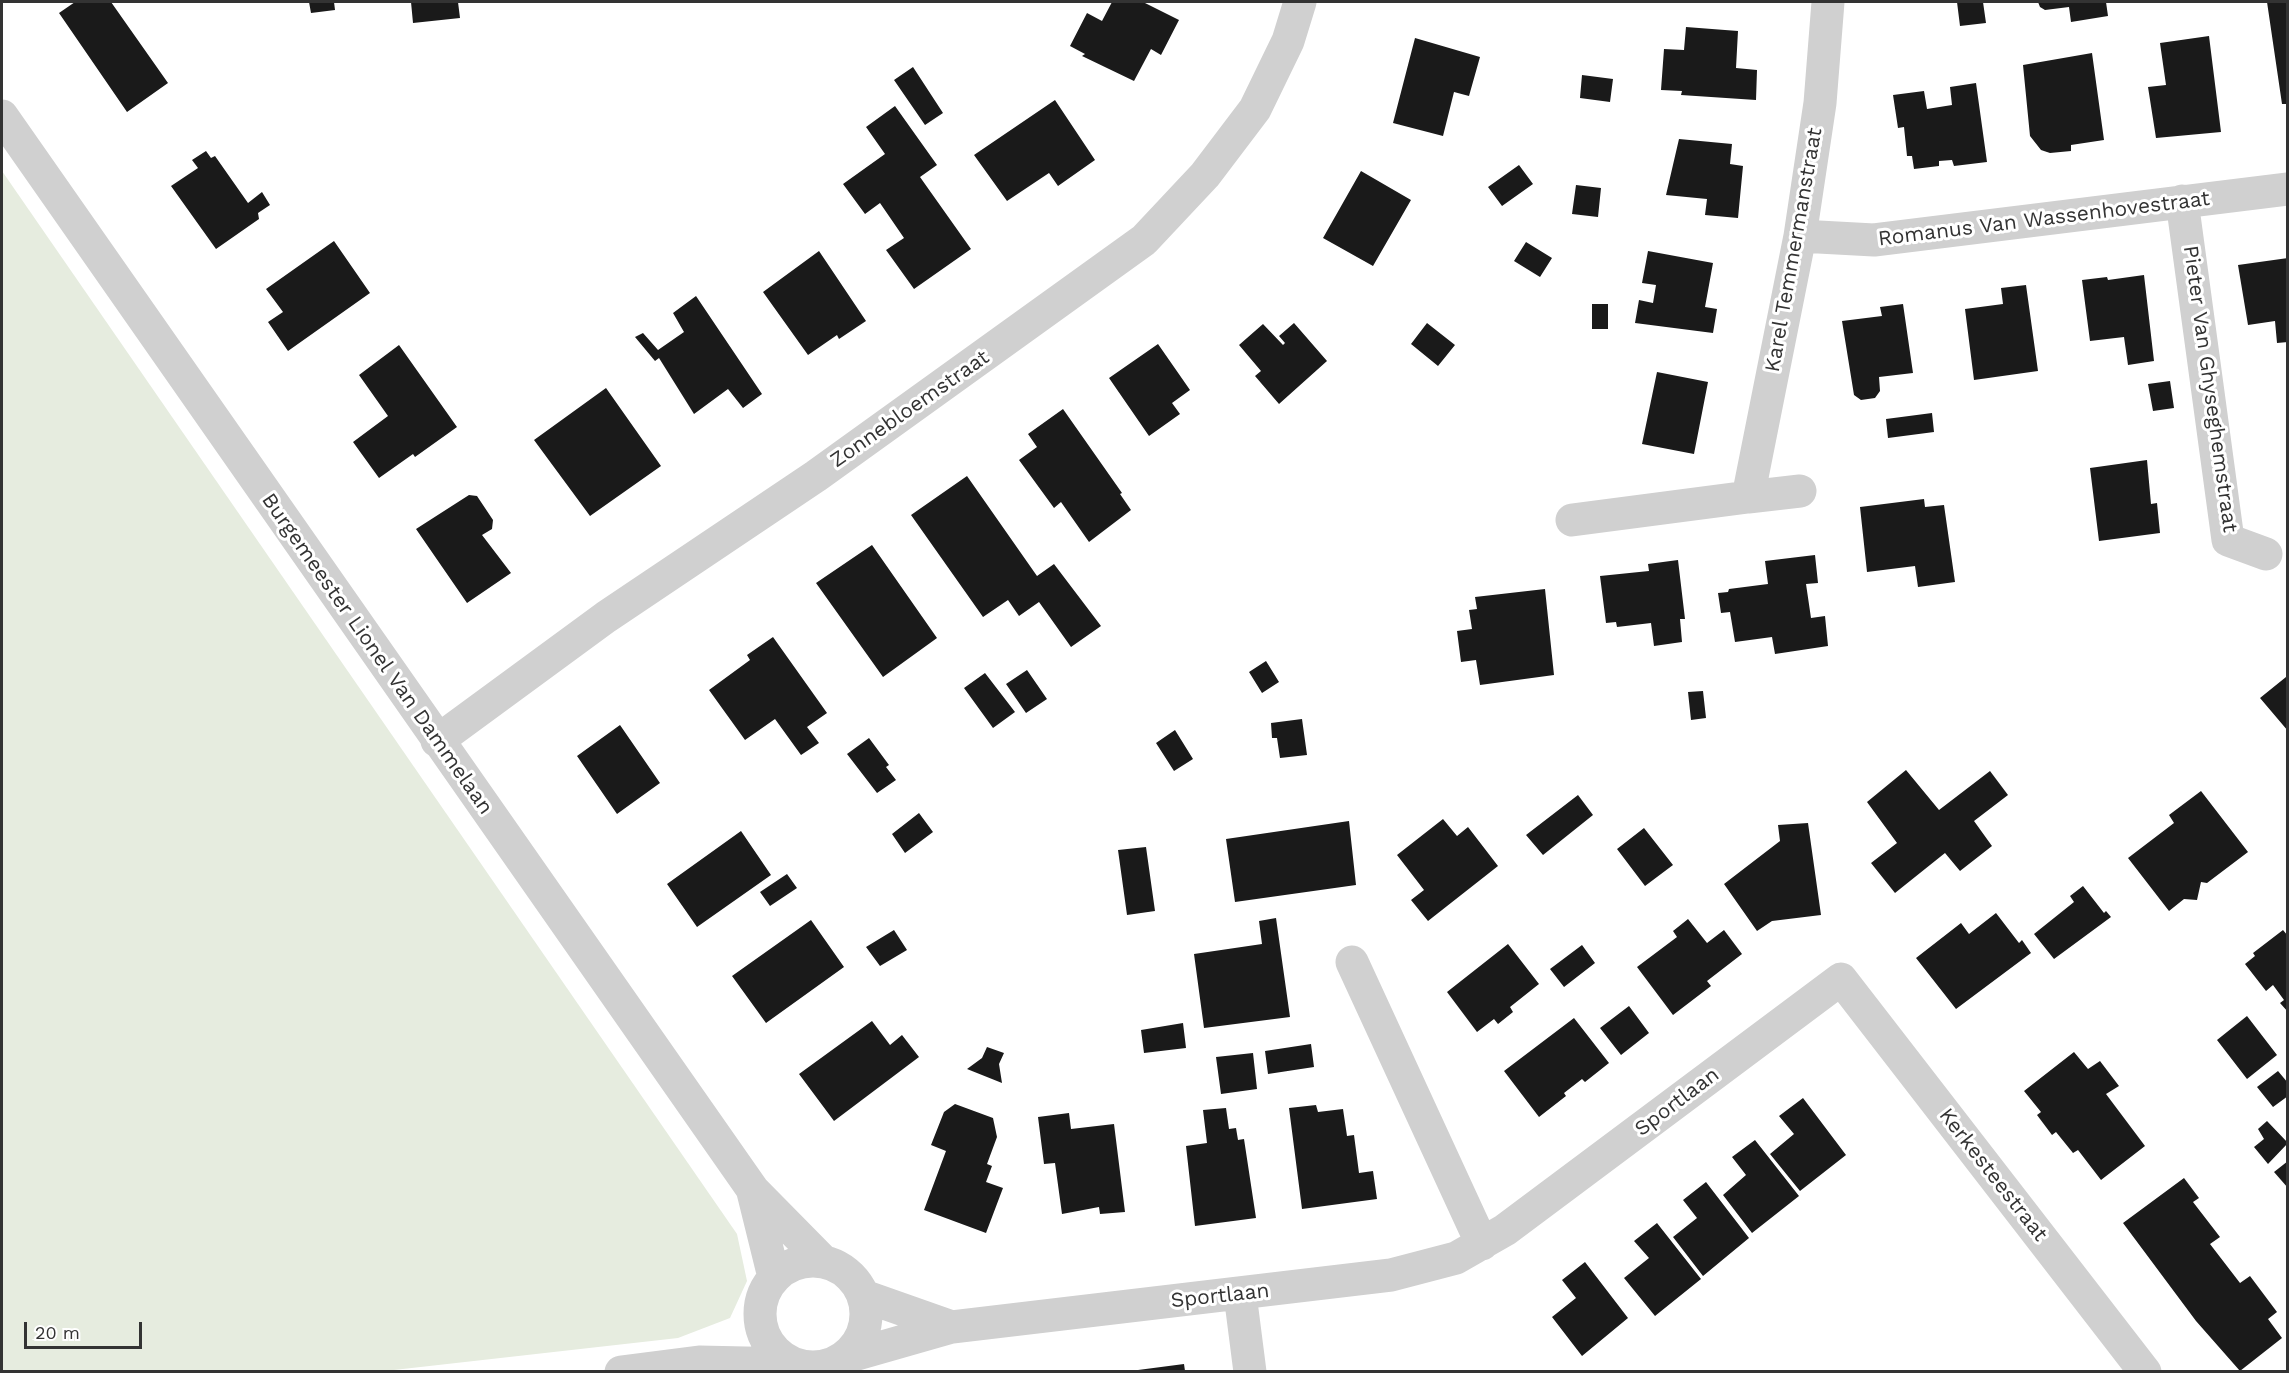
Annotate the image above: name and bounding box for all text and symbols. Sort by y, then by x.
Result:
street label: Karel Temmermanstraat [1760,126,1828,374]
street label: Romanus Van Wassenhovestraat [1877,186,2211,252]
street label: Pieter Van Ghyseghemstraat [2177,244,2243,534]
street label: Zonnebloemstraat [826,345,994,473]
street label: Burgemeester Lionel Van Dammelaan [256,489,498,819]
street label: Sportlaan [1630,1062,1724,1142]
street label: Kerkesteestraat [1933,1104,2053,1246]
street label: Sportlaan [1169,1278,1271,1314]
scale bar [27,1310,146,1348]
text: 20 m [35,1322,80,1343]

